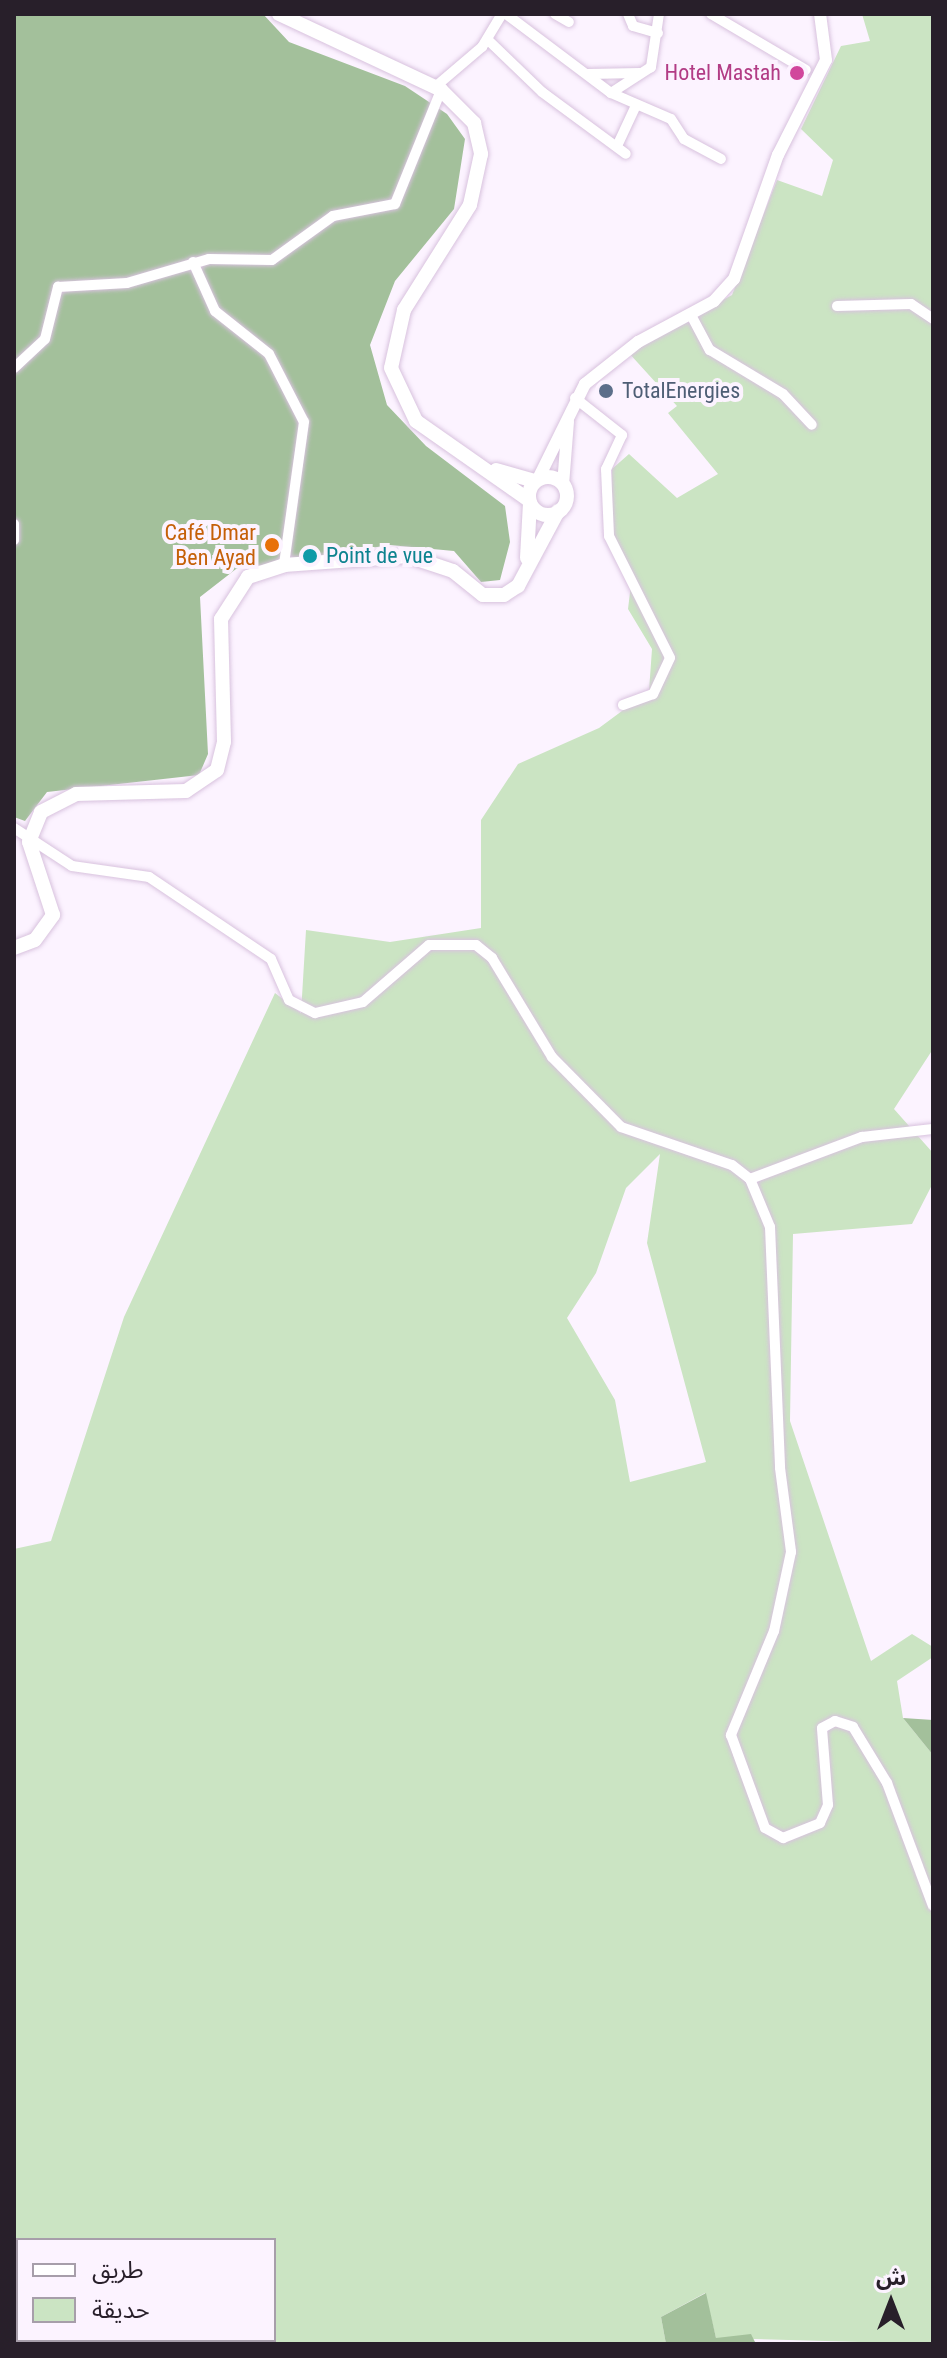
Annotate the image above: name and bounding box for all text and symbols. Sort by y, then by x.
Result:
place label: Hotel Mastah [665,60,781,86]
marker: Hotel Mastah [788,64,806,82]
place label: TotalEnergies [622,378,740,404]
marker: TotalEnergies [597,382,615,400]
place label: Café Dmar Ben Ayad [165,519,256,570]
marker: Café Dmar Ben Ayad [263,536,281,554]
place label: Point de vue [326,543,433,569]
marker: Point de vue [301,547,319,565]
legend [16,2238,276,2342]
text: طريق [92,2256,144,2284]
north arrow [851,2262,931,2342]
text: ش [876,2265,906,2290]
text: حديقة [92,2296,150,2324]

